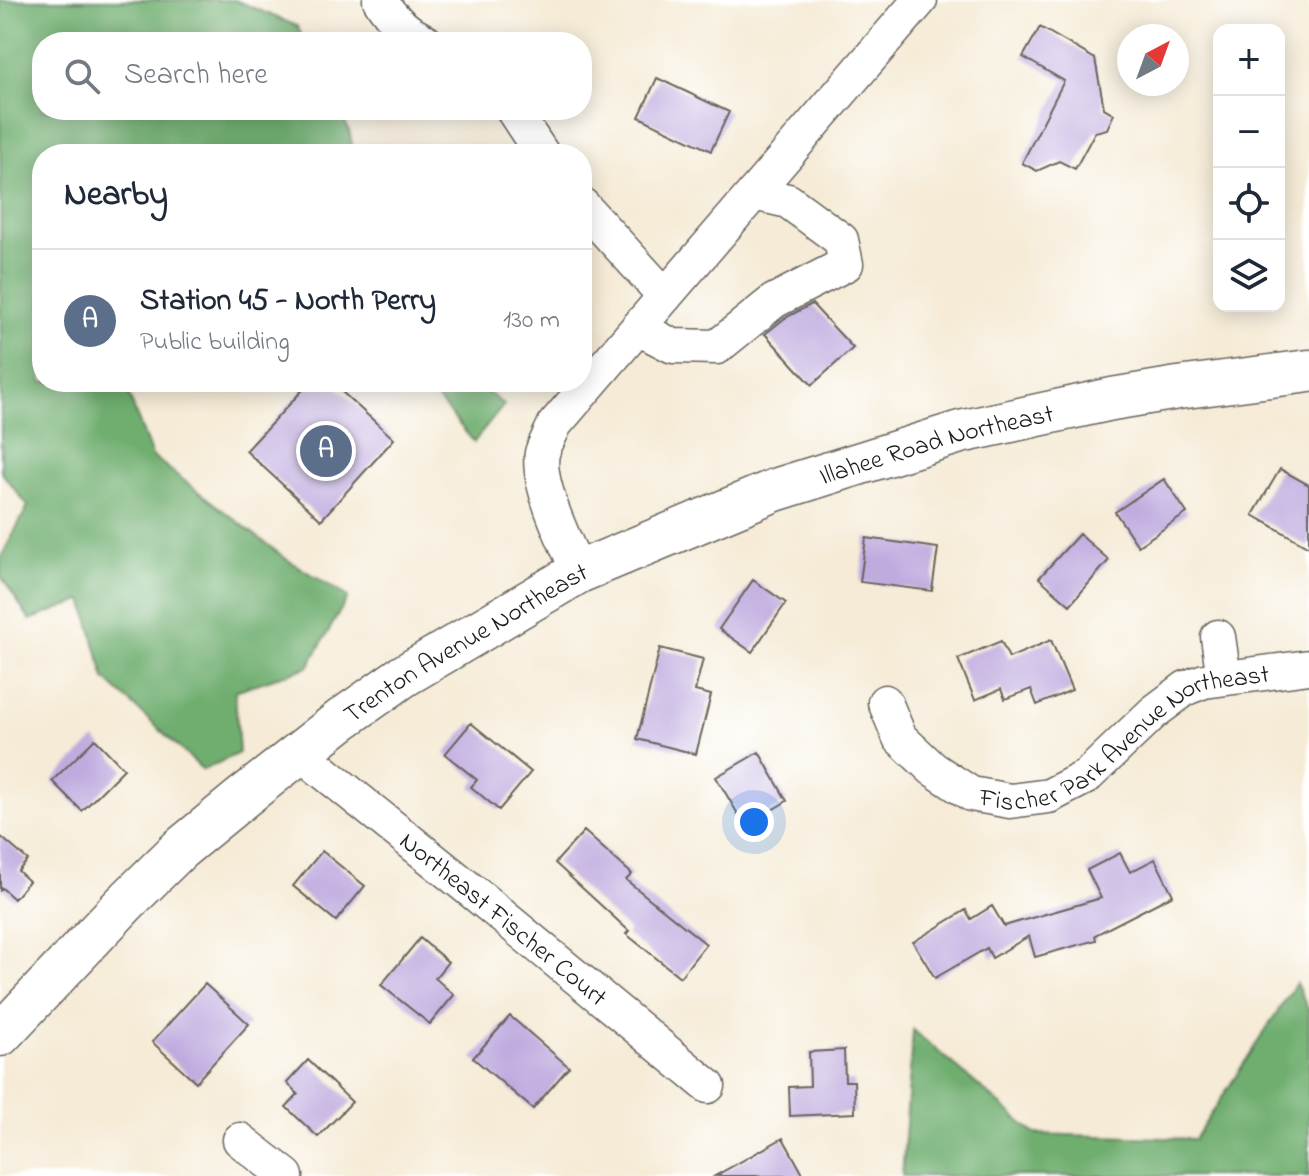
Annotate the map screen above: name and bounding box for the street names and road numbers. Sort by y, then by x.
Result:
street label: Illahee Road Northeast [815,396,1058,497]
street label: Trenton Avenue Northeast [337,554,594,734]
street label: Fischer Park Avenue Northeast [975,656,1272,823]
street label: Northeast Fischer Court [390,824,615,1017]

